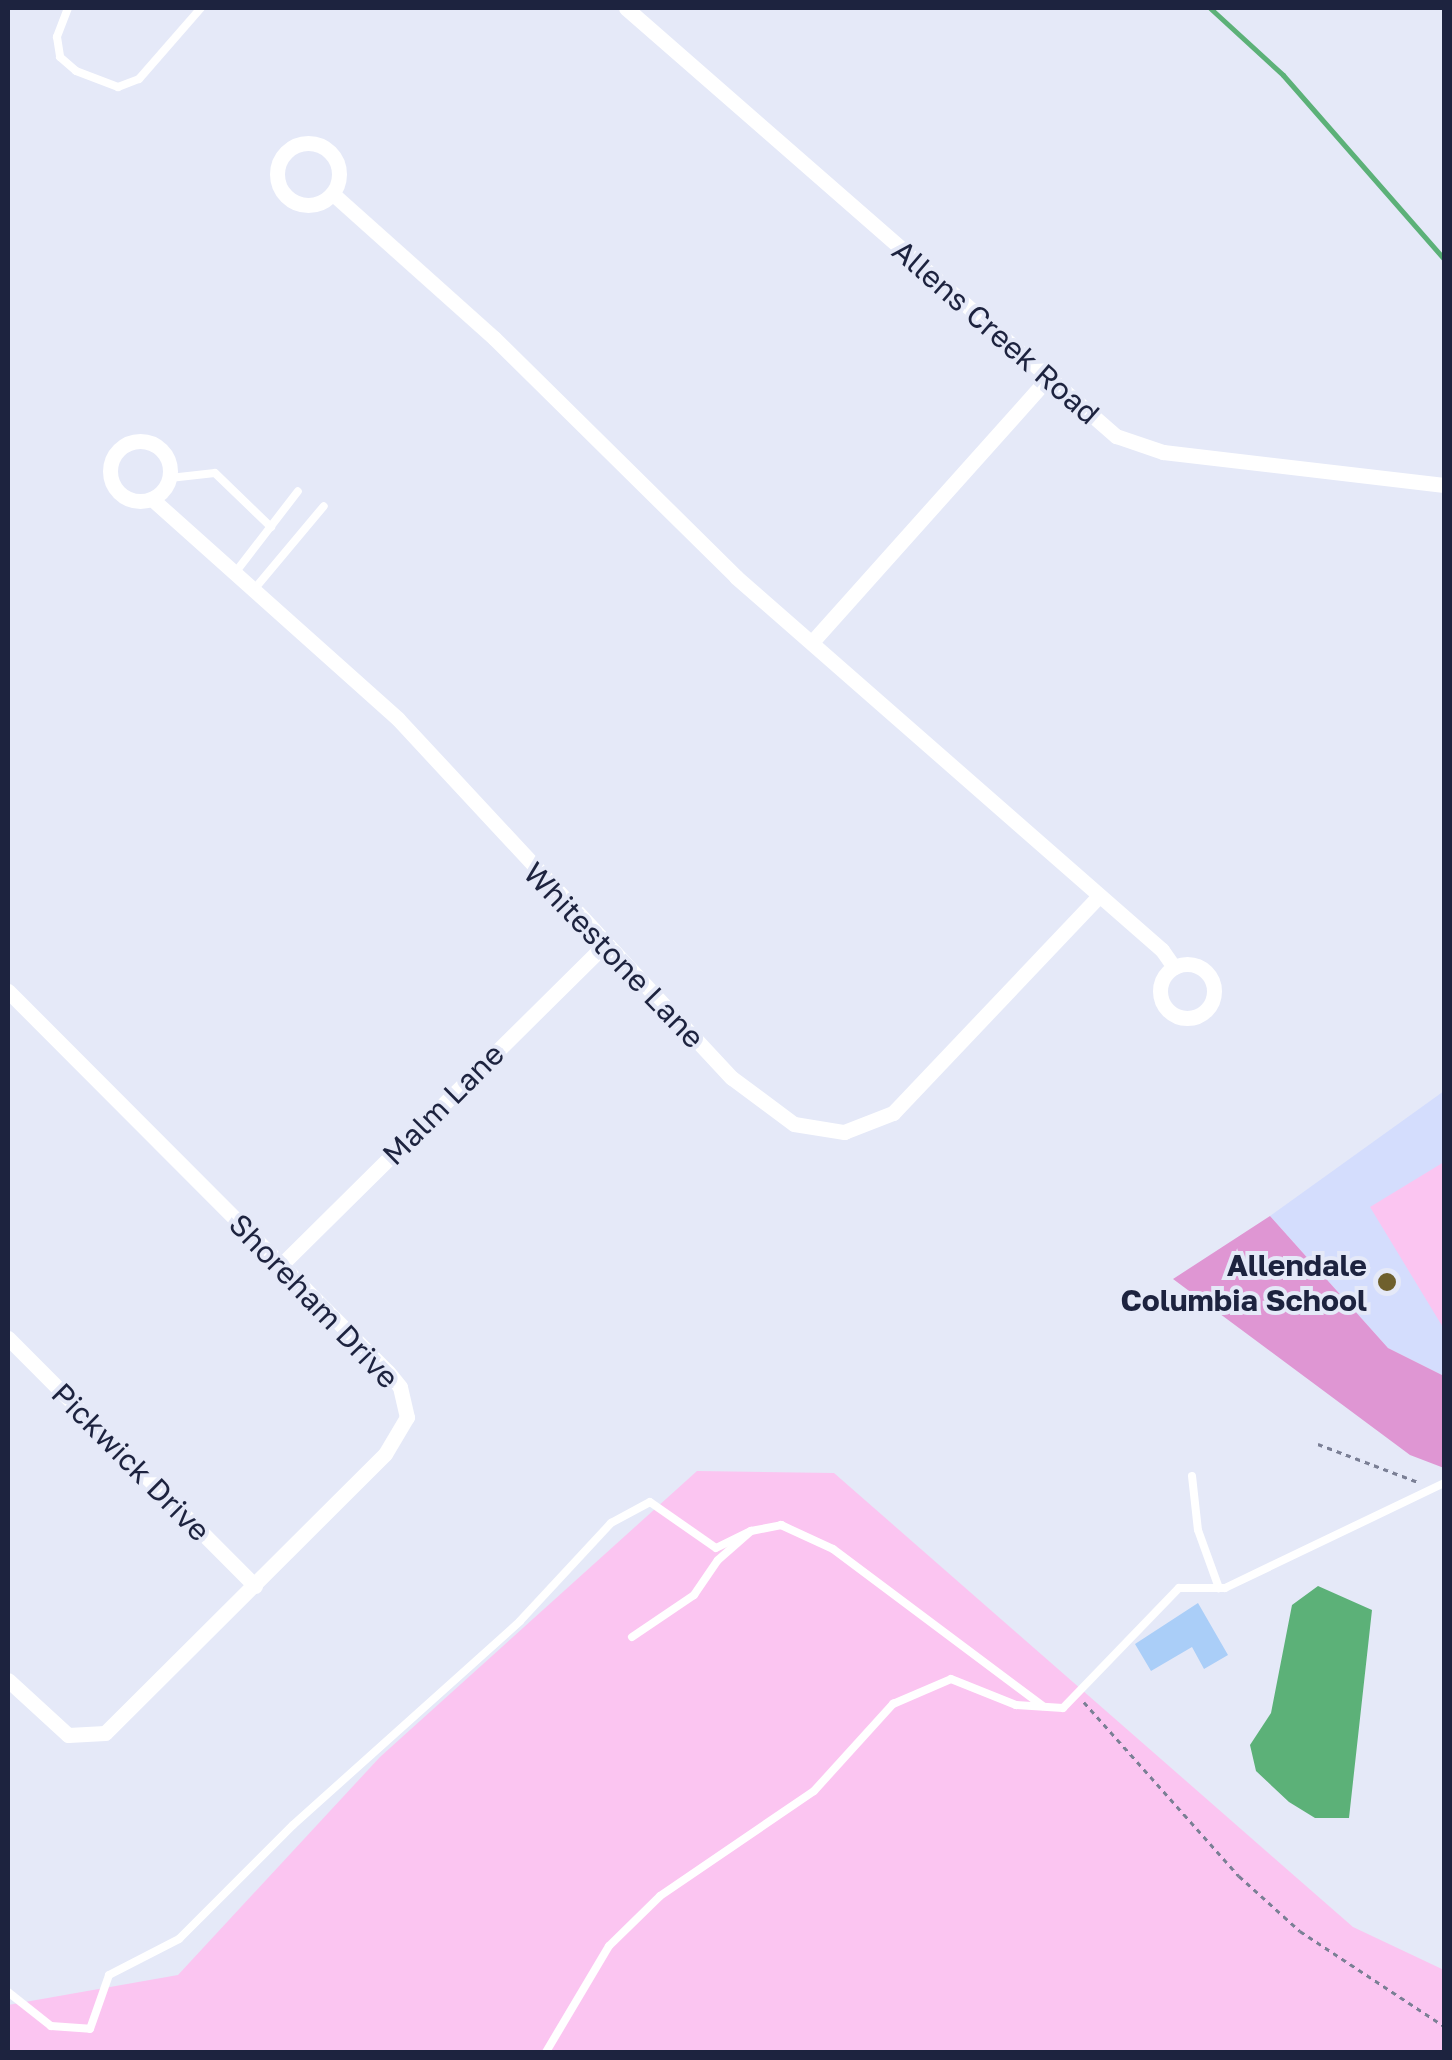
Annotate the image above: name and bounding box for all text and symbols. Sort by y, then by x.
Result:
street label: Allens Creek Road [885,232,1107,432]
street label: Whitestone Lane [516,855,712,1055]
street label: Malm Lane [375,1036,511,1172]
street label: Shoreham Drive [222,1206,406,1396]
place label: Allendale Columbia School [1120,1247,1367,1318]
marker: Allendale Columbia School [1376,1271,1398,1293]
street label: Pickwick Drive [44,1375,218,1549]

